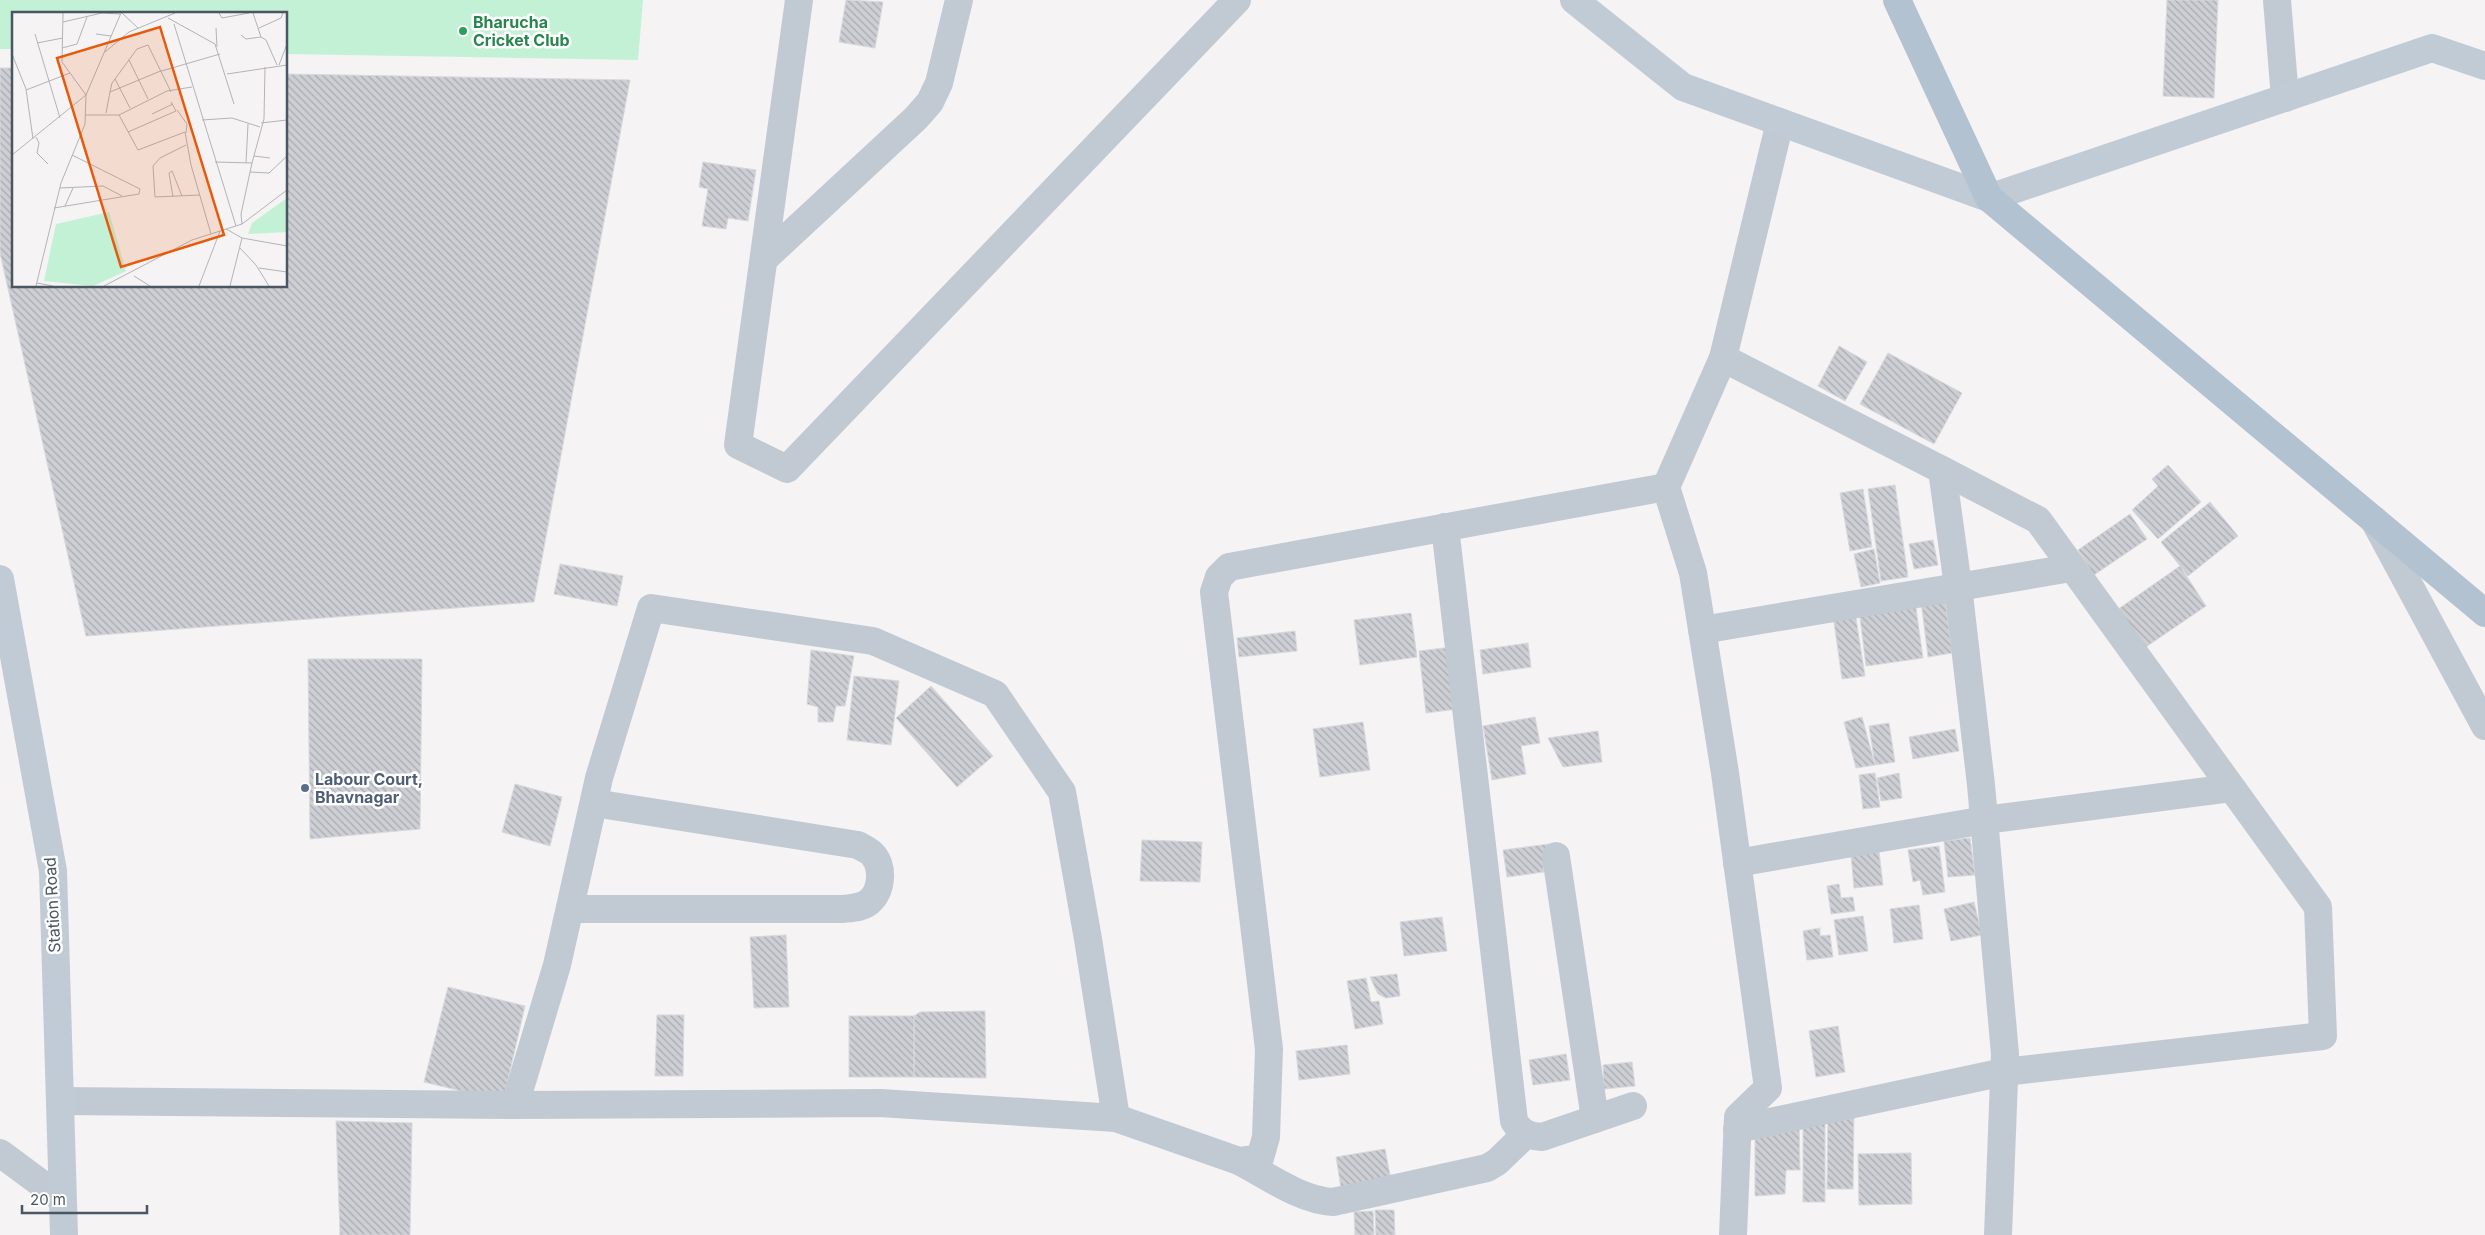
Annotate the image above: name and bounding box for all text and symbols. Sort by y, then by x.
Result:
inset map [12,12,288,288]
place label: Bharucha Cricket Club [473,12,570,50]
marker: Bharucha Cricket Club [457,25,469,37]
place label: Labour Court, Bhavnagar [315,769,423,807]
marker: Labour Court, Bhavnagar [299,782,311,794]
street label: Station Road [40,857,64,953]
scale bar [22,1182,148,1214]
text: 20 m [30,1190,66,1209]

